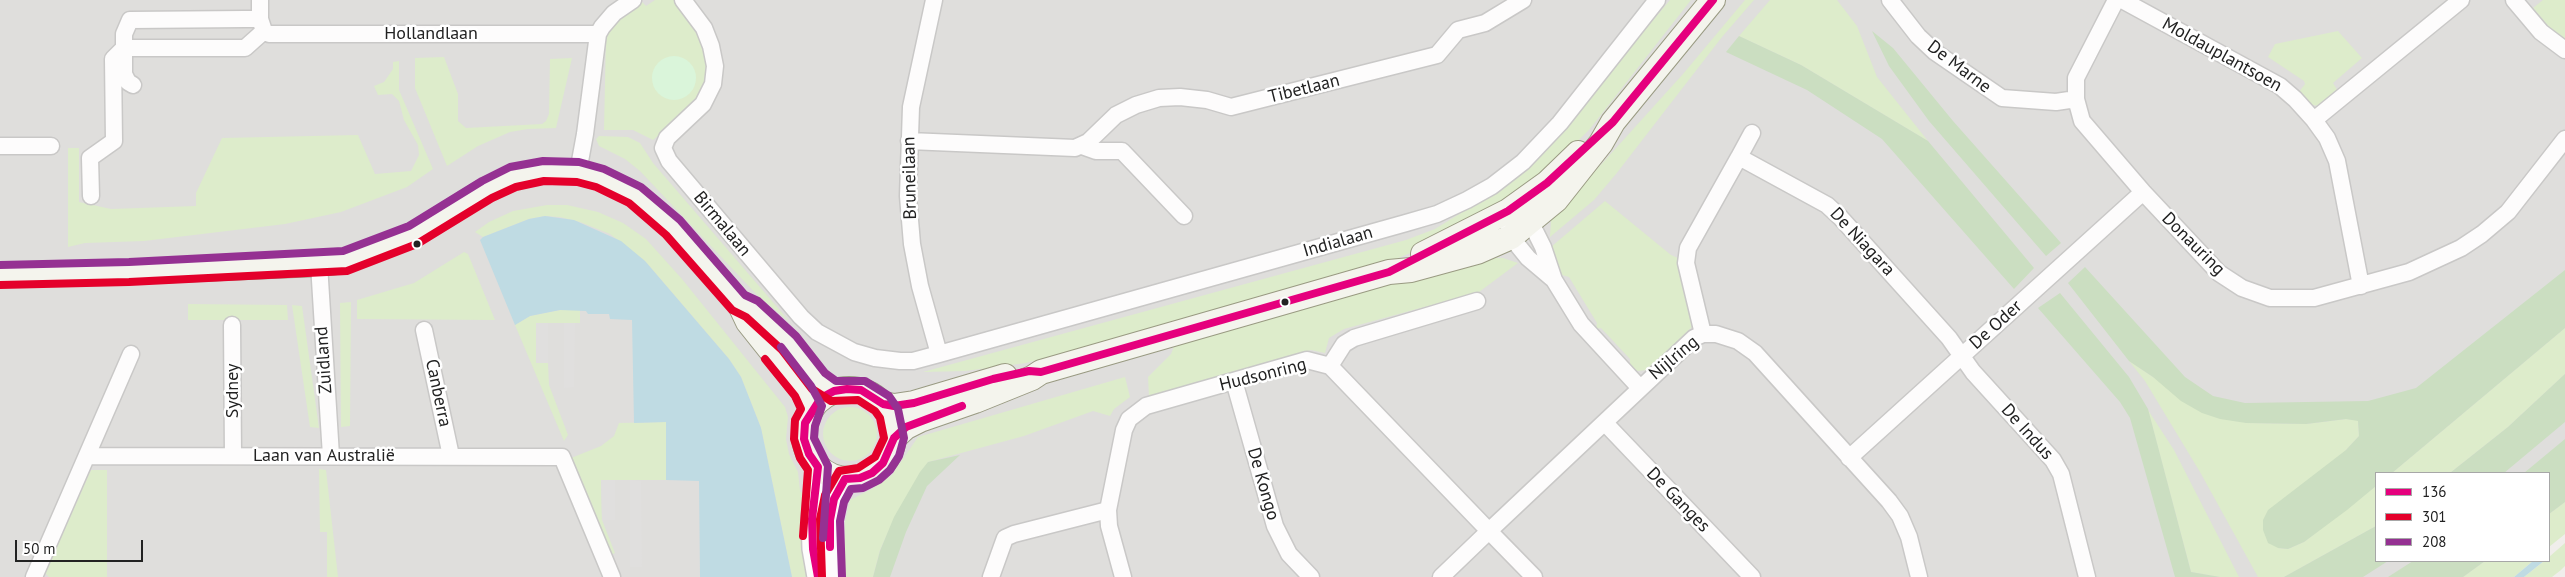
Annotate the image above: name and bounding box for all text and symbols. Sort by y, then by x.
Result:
street label: Moldauplantsoen [2158,13,2286,97]
street label: Hollandlaan [384,23,478,45]
street label: De Marne [1923,36,1995,98]
street label: Tibetlaan [1266,70,1342,108]
street label: Bruneilaan [898,136,922,220]
street label: Birmalaan [689,187,755,261]
street label: De Niagara [1825,203,1899,281]
street label: Donauring [2157,208,2229,280]
street label: Indialaan [1301,222,1375,262]
unlabelled marker [412,239,422,249]
street label: De Oder [1965,296,2027,354]
unlabelled marker [1280,297,1290,307]
street label: Zuidland [311,326,337,394]
street label: Nijlring [1645,331,1703,385]
street label: Hudsonring [1217,354,1309,396]
street label: Canberra [420,357,456,429]
street label: Sydney [222,364,244,418]
street label: De Indus [1996,400,2058,464]
street label: Laan van Australië [253,445,395,467]
street label: De Kongo [1242,445,1284,523]
street label: De Ganges [1642,463,1714,537]
legend [2375,472,2550,562]
text: 136 [2422,482,2447,501]
text: 301 [2422,507,2447,526]
scale bar [18,530,145,562]
text: 208 [2422,532,2447,551]
text: 50 m [23,539,56,558]

